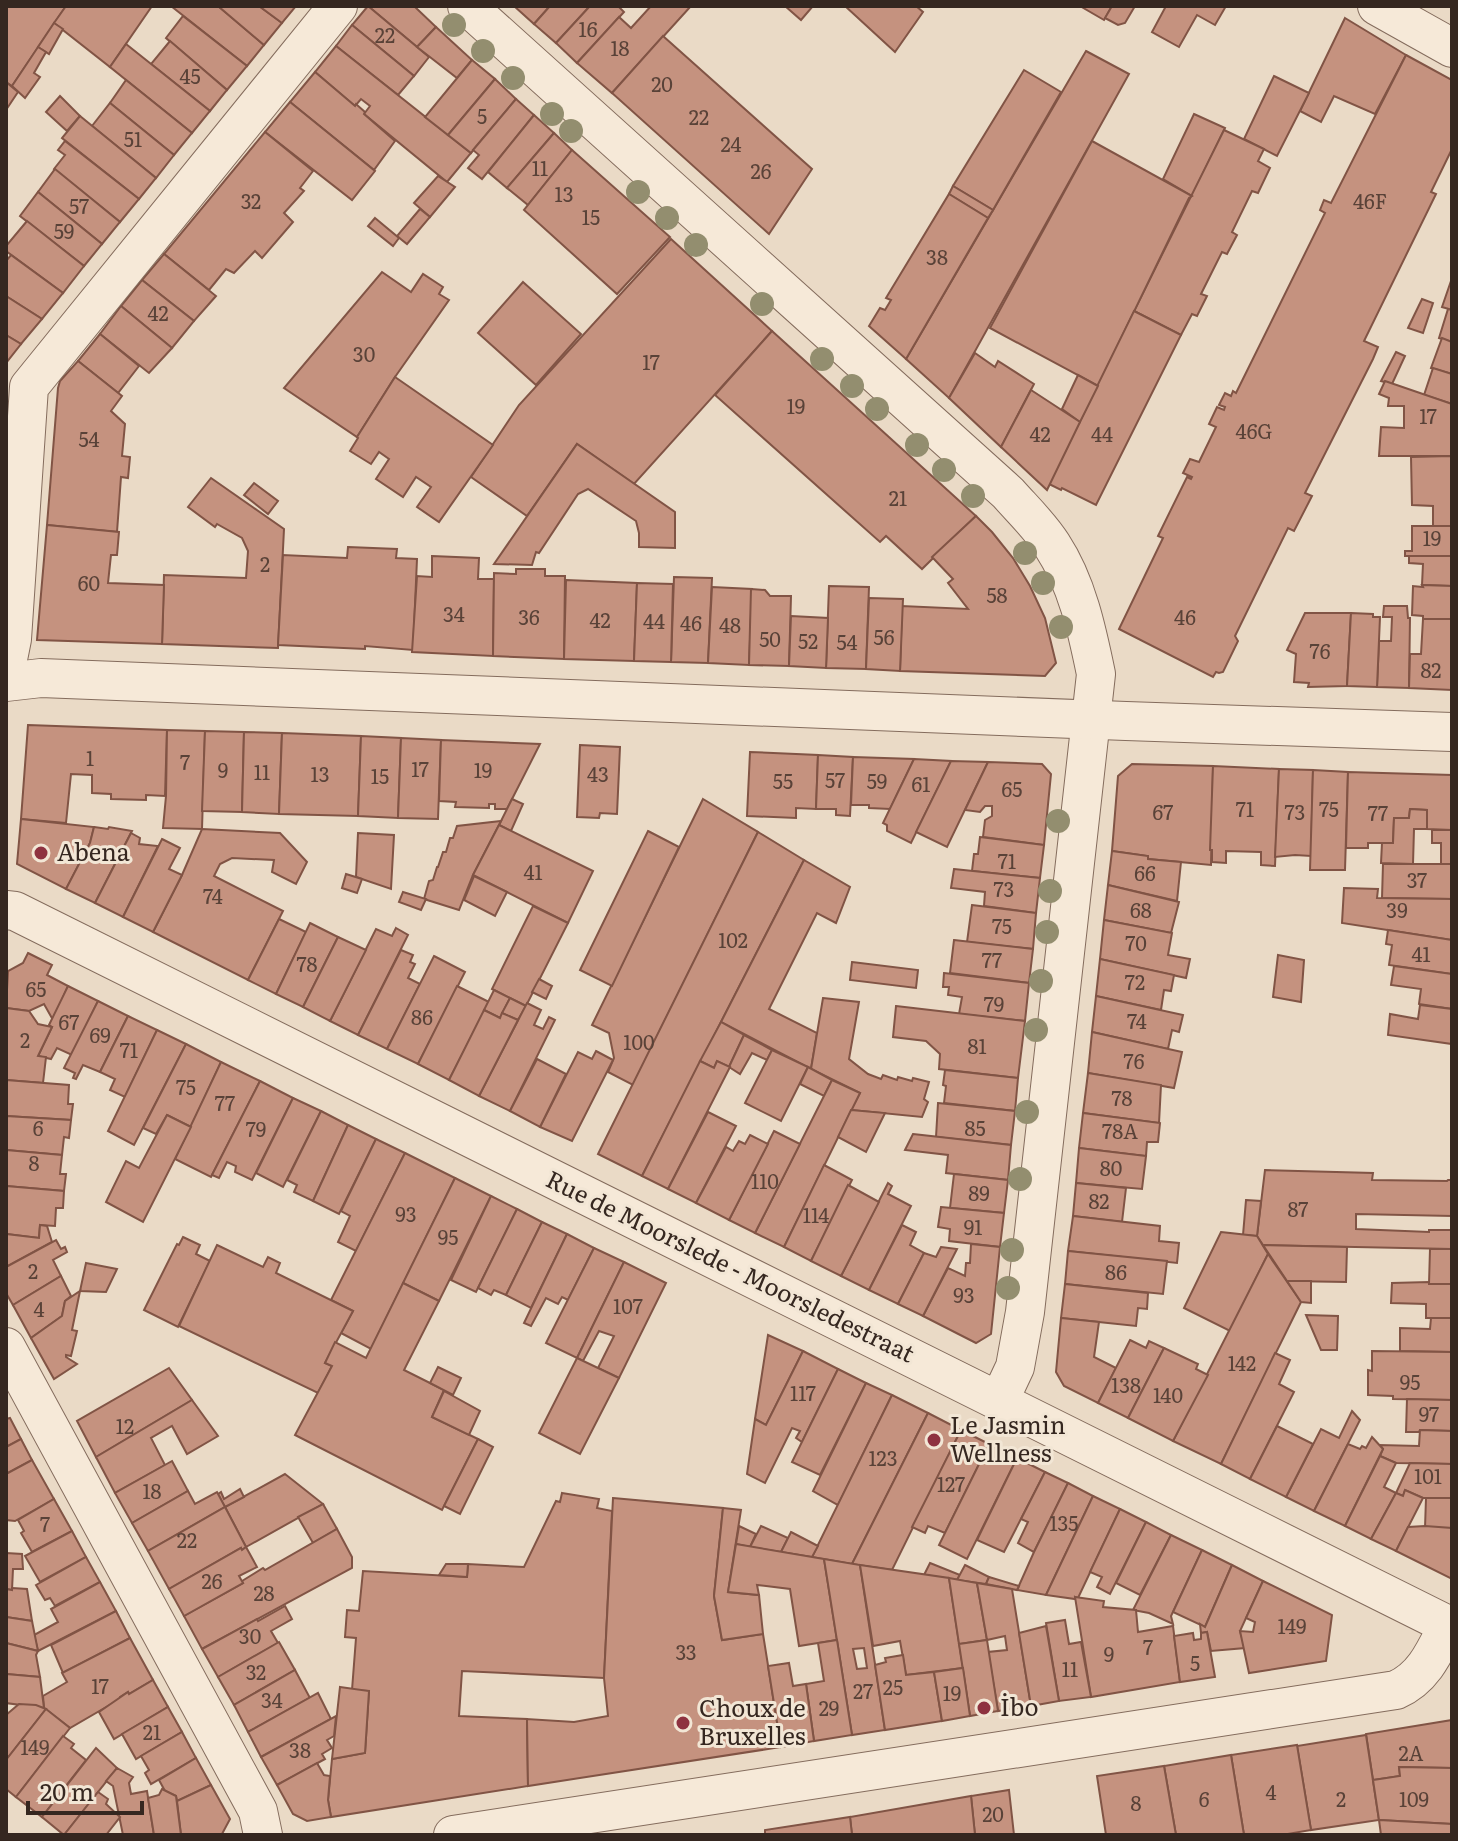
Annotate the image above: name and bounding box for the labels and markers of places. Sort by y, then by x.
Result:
place label: Abena [57,833,130,868]
marker: Abena [32,844,50,862]
place label: Le Jasmin Wellness [950,1406,1066,1469]
marker: Le Jasmin Wellness [925,1431,943,1449]
place label: İbo [1000,1688,1038,1723]
place label: Choux de Bruxelles [699,1689,806,1752]
marker: İbo [975,1699,993,1717]
marker: Choux de Bruxelles [674,1714,692,1732]

